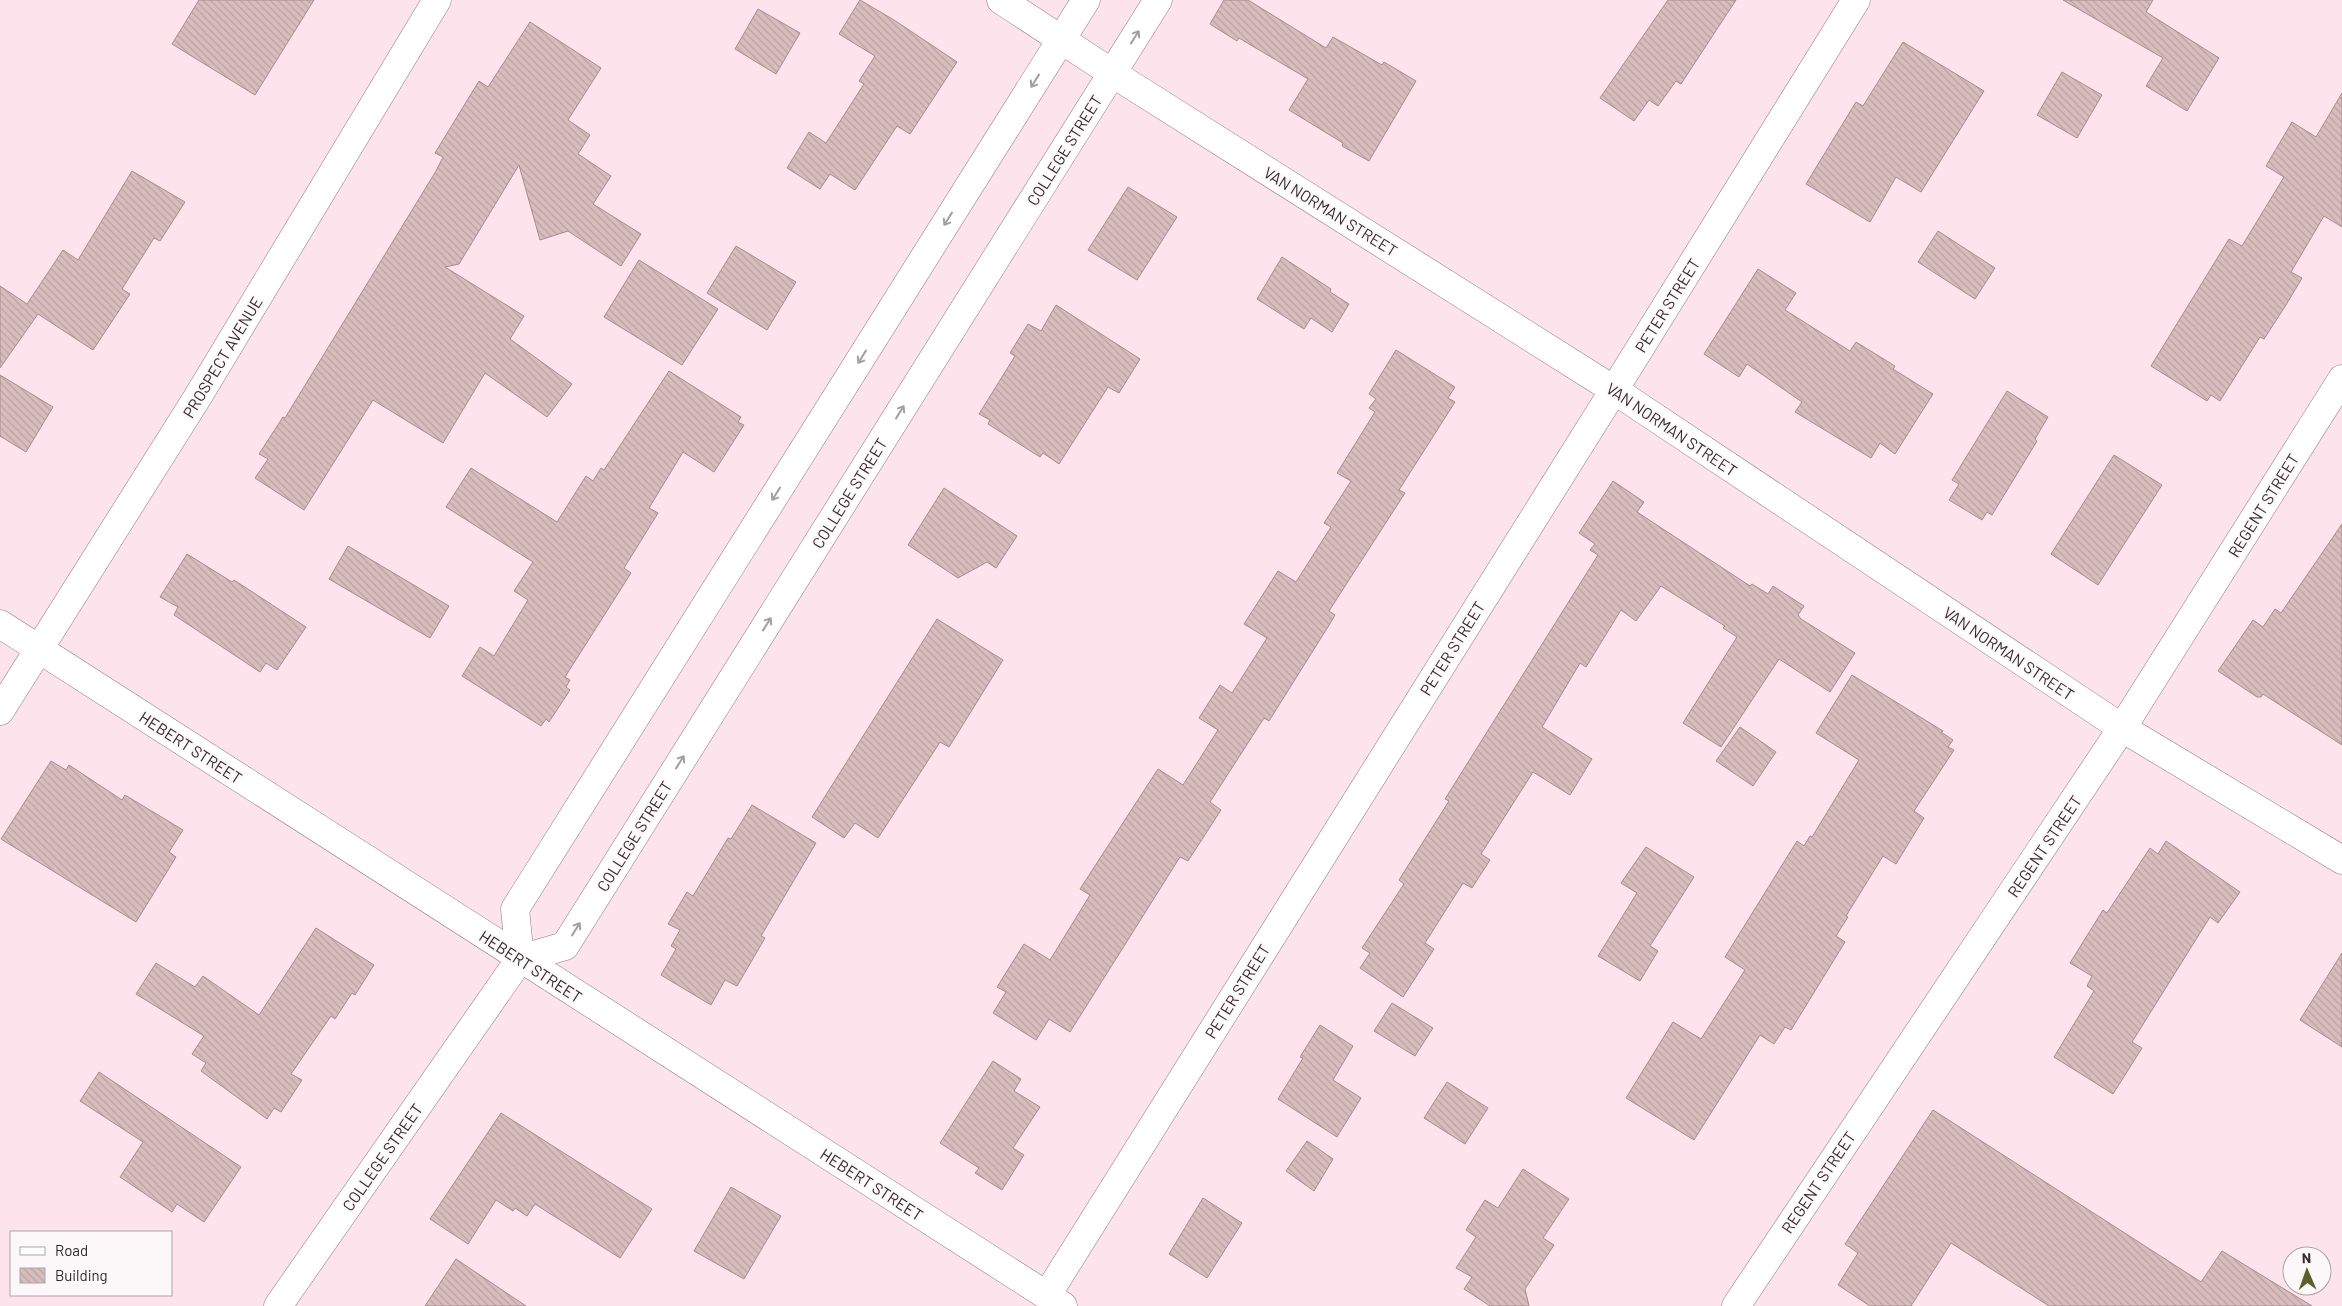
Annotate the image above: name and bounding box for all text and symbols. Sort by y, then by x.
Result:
one-way arrow [1130,30,1140,44]
one-way arrow [1029,74,1039,88]
street label: COLLEGE STREET [1022,91,1106,209]
street label: VAN NORMAN STREET [1261,162,1401,260]
one-way arrow [943,212,954,226]
street label: PETER STREET [1631,254,1703,356]
street label: PROSPECT AVENUE [178,293,266,421]
one-way arrow [857,349,867,363]
street label: VAN NORMAN STREET [1603,378,1741,480]
one-way arrow [895,406,905,420]
street label: COLLEGE STREET [807,434,891,552]
street label: REGENT STREET [2224,450,2302,560]
one-way arrow [770,487,780,501]
street label: PETER STREET [1416,597,1488,699]
street label: VAN NORMAN STREET [1940,602,2078,704]
one-way arrow [762,618,772,632]
street label: HEBERT STREET [136,707,246,787]
one-way arrow [676,755,686,769]
street label: COLLEGE STREET [592,777,676,895]
street label: REGENT STREET [2003,792,2085,900]
one-way arrow [571,923,581,937]
street label: HEBERT STREET [476,926,586,1006]
street label: PETER STREET [1201,940,1273,1042]
street label: COLLEGE STREET [338,1100,426,1214]
street label: REGENT STREET [1777,1128,1859,1236]
street label: HEBERT STREET [817,1144,927,1224]
legend [10,1231,172,1296]
text: Road [55,1241,88,1259]
north arrow [2282,1246,2332,1296]
text: N [2302,1249,2311,1266]
text: Building [55,1266,108,1284]

